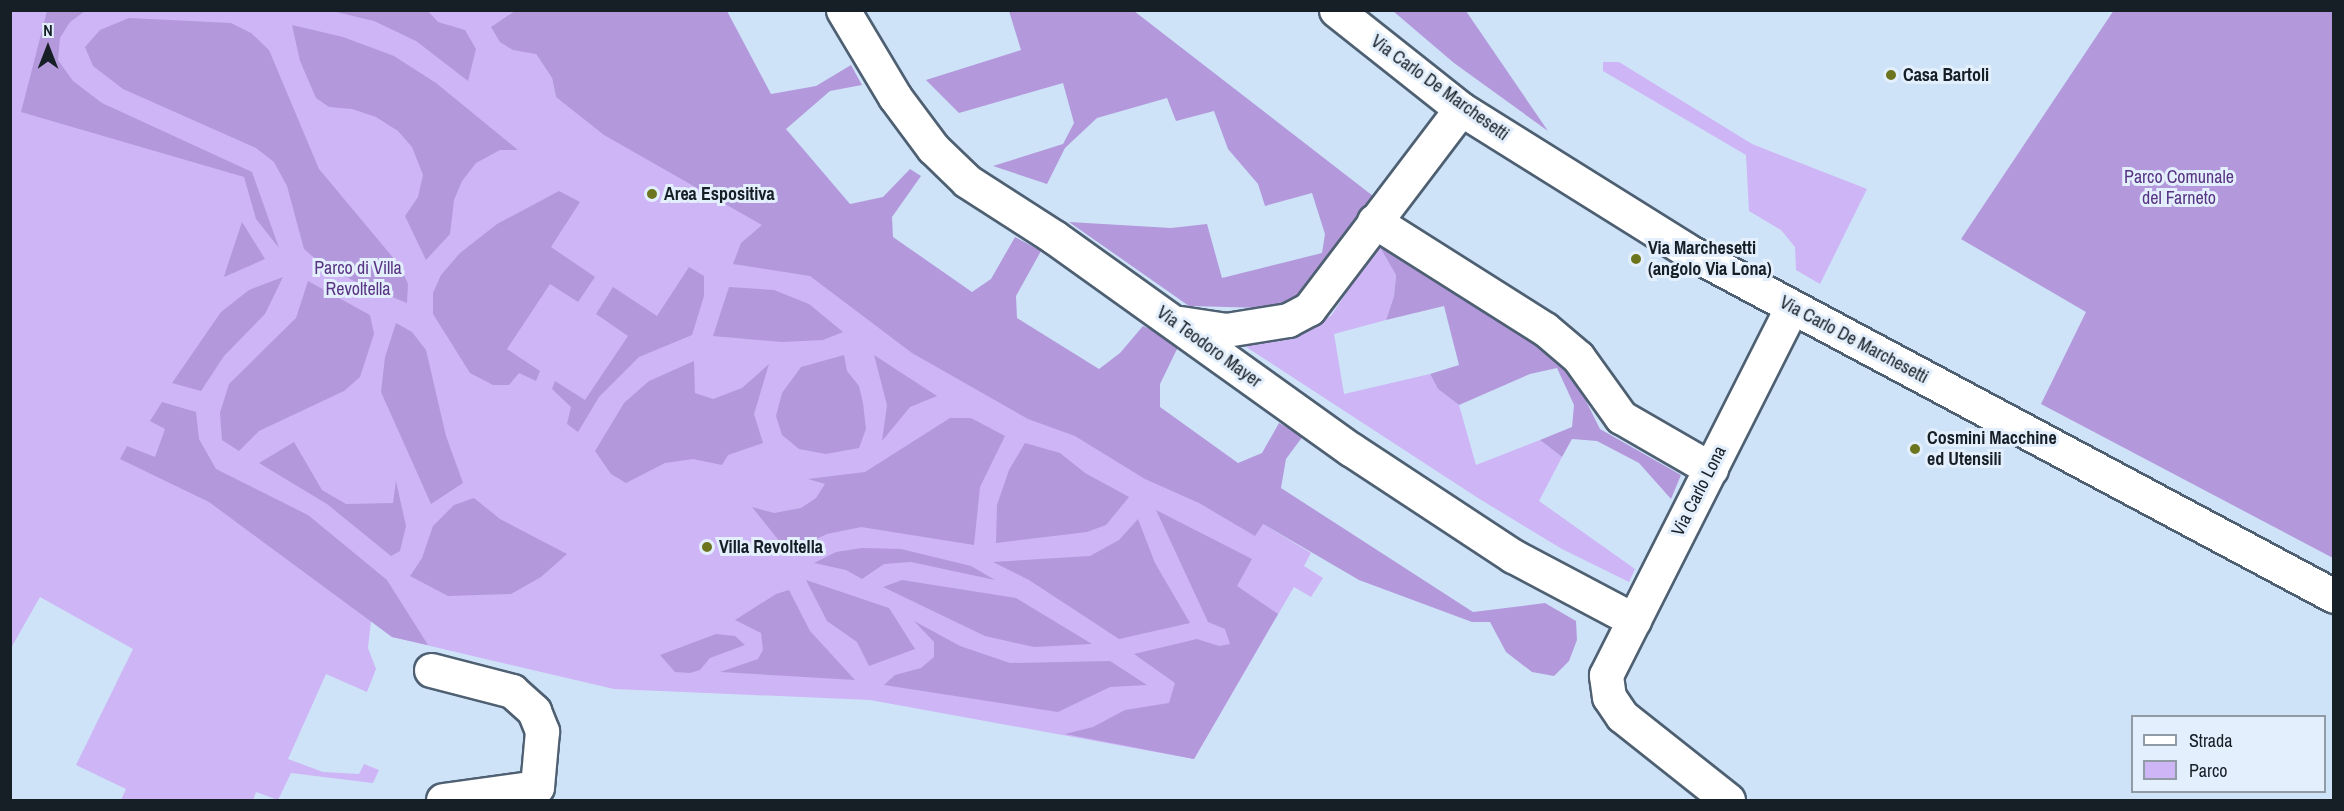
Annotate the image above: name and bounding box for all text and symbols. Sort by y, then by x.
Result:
north arrow [18,18,78,78]
text: N [43,19,53,41]
street label: Via Carlo De Marchesetti [1367,31,1513,145]
place label: Casa Bartoli [1903,64,1989,86]
marker: Casa Bartoli [1884,68,1898,82]
park label: Parco Comunale del Farneto [2124,167,2234,210]
place label: Area Espositiva [664,183,775,205]
marker: Area Espositiva [645,187,659,201]
place label: Via Marchesetti (angolo Via Lona) [1648,238,1772,280]
marker: Via Marchesetti (angolo Via Lona) [1629,252,1643,266]
park label: Parco di Villa Revoltella [314,258,402,300]
street label: Via Carlo De Marchesetti [1776,292,1932,388]
street label: Via Teodoro Mayer [1152,302,1266,392]
place label: Cosmini Macchine ed Utensili [1927,428,2057,470]
street label: Via Carlo Lona [1667,442,1731,540]
marker: Cosmini Macchine ed Utensili [1908,442,1922,456]
place label: Villa Revoltella [719,536,823,558]
marker: Villa Revoltella [700,540,714,554]
legend [2131,715,2326,793]
text: Strada [2189,728,2233,753]
text: Parco [2189,758,2228,783]

